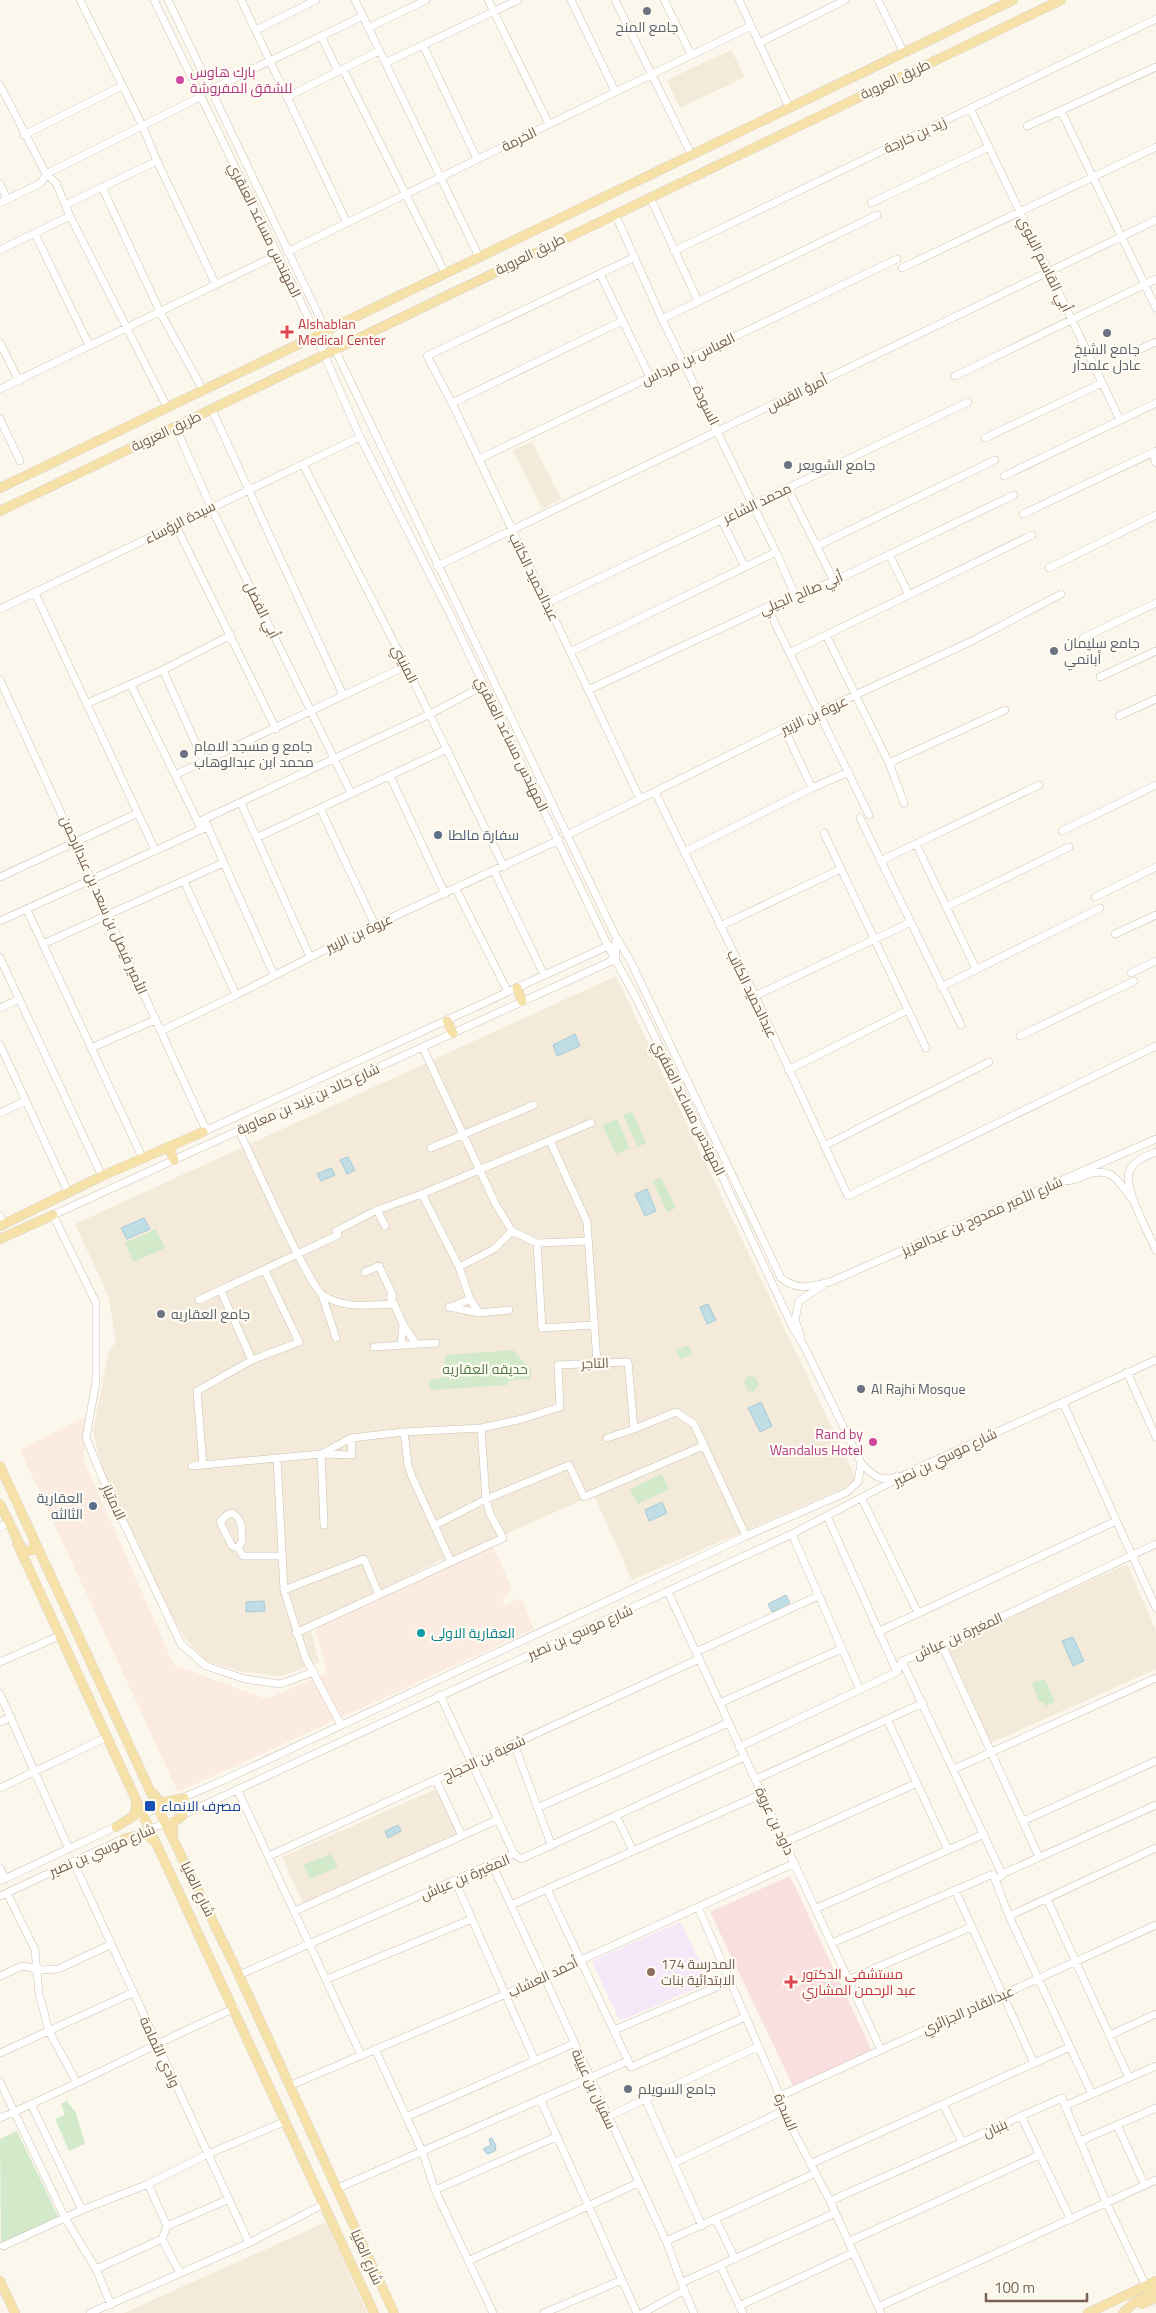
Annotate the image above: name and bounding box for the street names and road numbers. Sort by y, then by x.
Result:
street label: طريق العروبة [856,53,933,104]
street label: زيد بن خارجة [880,111,950,158]
street label: الخرمة [497,121,540,156]
street label: المهندس مساعد العنقري [222,159,307,302]
street label: أبي القاسم البلوي [1011,212,1078,316]
street label: طريق العروبة [491,228,568,279]
street label: العباس بن مرداس [637,327,738,390]
street label: أمرؤ القيس [763,369,831,416]
street label: السودة [688,381,725,429]
street label: طريق العروبة [127,405,204,456]
street label: محمد الشاعر [718,477,795,529]
street label: سيدة الرؤساء [141,495,219,548]
street label: عبدالحميد الكاتب [504,529,565,625]
street label: أبي صالح الجيلي [756,565,847,621]
street label: أبي الفضل [238,578,285,643]
street label: المنيني [385,641,424,688]
street label: المهندس مساعد العنقري [469,673,554,816]
street label: عروة بن الزبير [776,690,851,740]
street label: الأمير فيصل بن سعد بن عبدالرحمن [55,812,153,997]
street label: عروة بن الزبير [321,908,396,958]
street label: عبدالحميد الكاتب [722,946,783,1042]
street label: المهندس مساعد العنقري [646,1037,731,1180]
street label: شارع خالد بن يزيد بن معاوية [233,1058,383,1140]
street label: شارع الأمير ممدوح بن عبدالعزيز [897,1170,1066,1261]
street label: التاجر [580,1352,609,1374]
street label: شارع موسي بن نصير [888,1422,1001,1492]
street label: الامتياز [97,1479,132,1523]
street label: شارع موسي بن نصير [523,1599,636,1666]
street label: المغيرة بن عياش [910,1607,1006,1665]
street label: شعبة بن الحجاج [439,1729,529,1786]
street label: داود بن عروة [751,1783,800,1858]
street label: شارع موسي بن نصير [45,1818,159,1883]
street label: المغيرة بن عياش [417,1848,513,1905]
street label: شارع العليا [176,1858,221,1920]
street label: أحمد العشاب [504,1951,582,2002]
street label: عبدالقادر الجزائري [918,1980,1018,2041]
street label: وادي الثمامة [133,2013,186,2092]
street label: سفيان بن عيينة [567,2045,622,2132]
street label: السدرة [769,2090,804,2134]
street label: بنبان [979,2113,1011,2142]
street label: شارع العليا [346,2225,389,2288]

